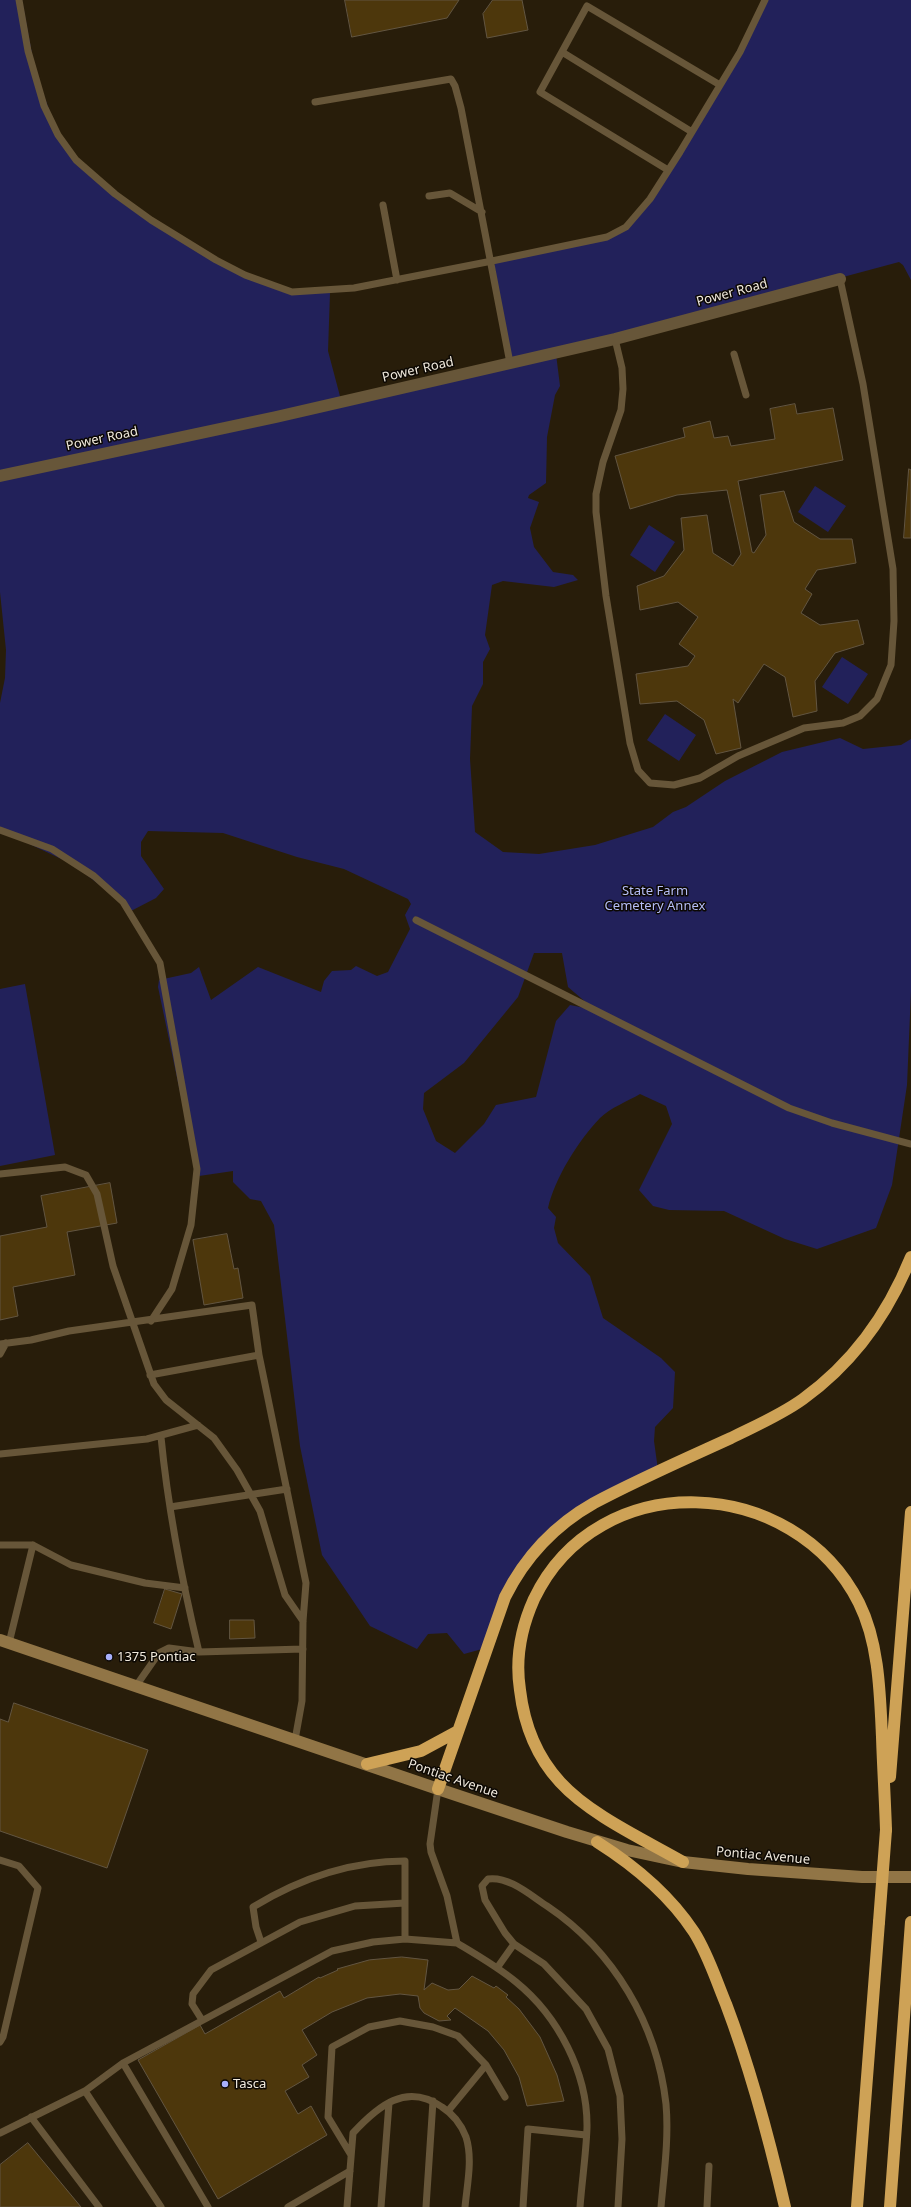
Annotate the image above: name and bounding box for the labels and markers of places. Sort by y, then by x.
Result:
place label: 1375 Pontiac [117,1649,195,1665]
marker: 1375 Pontiac [104,1652,114,1662]
place label: Tasca [233,2076,266,2092]
marker: Tasca [220,2079,230,2089]

